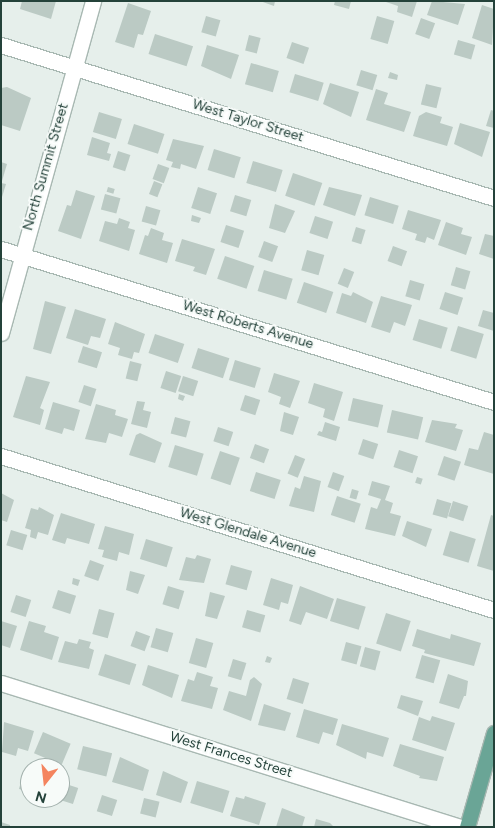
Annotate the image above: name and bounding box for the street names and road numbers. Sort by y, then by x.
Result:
street label: West Taylor Street [190,96,306,146]
street label: North Summit Street [20,101,72,233]
street label: West Roberts Avenue [181,297,315,353]
street label: West Glendale Avenue [178,504,318,562]
street label: West Frances Street [168,728,294,782]

